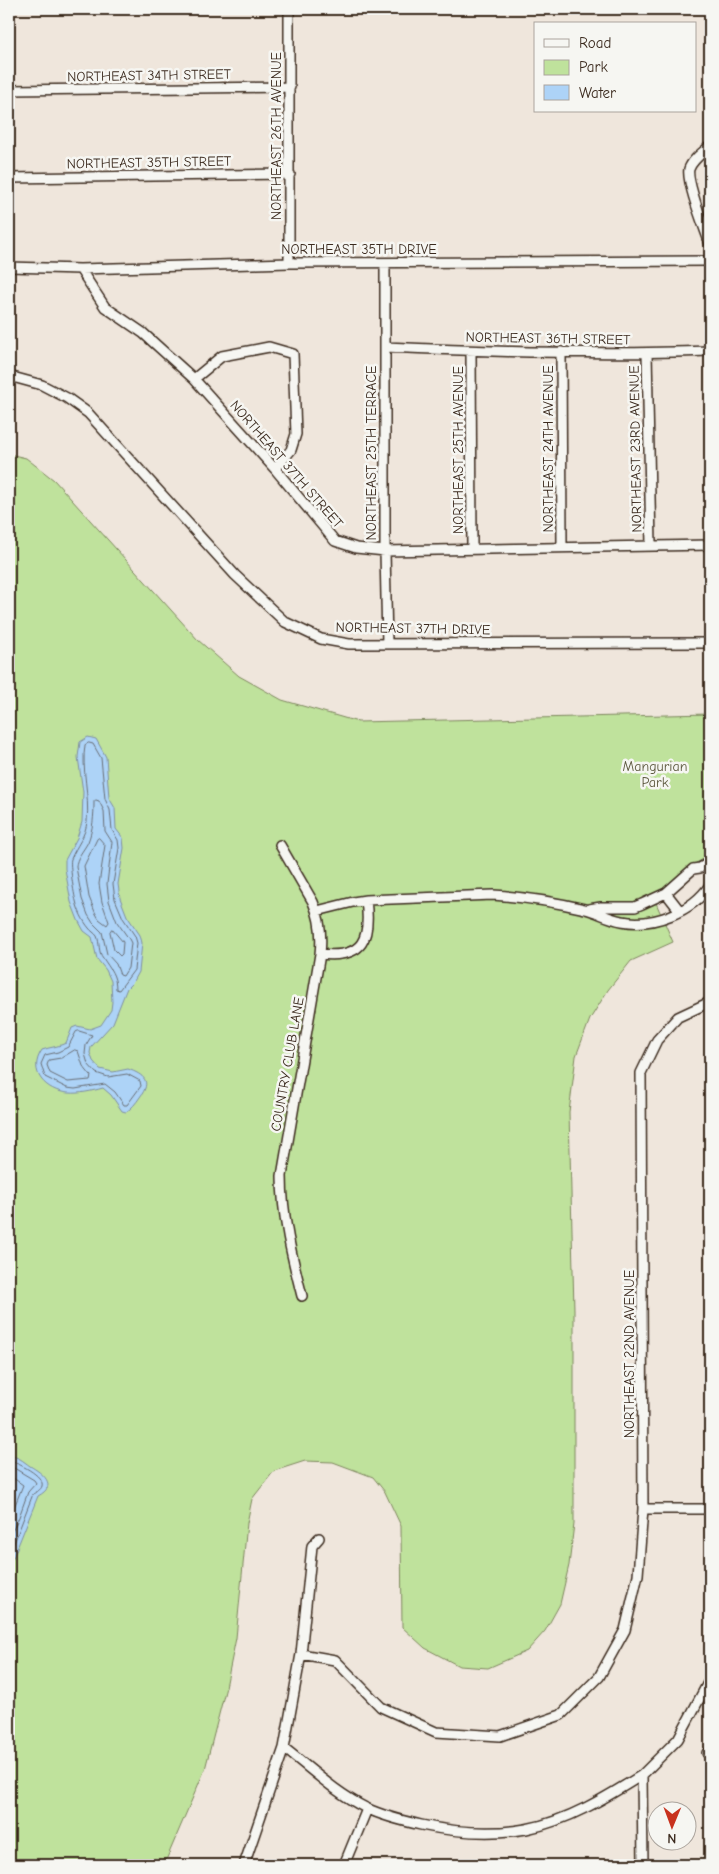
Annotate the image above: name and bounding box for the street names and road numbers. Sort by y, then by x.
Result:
street label: NORTHEAST 26TH AVENUE [268,52,285,220]
street label: NORTHEAST 34TH STREET [67,66,232,85]
street label: NORTHEAST 35TH STREET [67,153,232,172]
street label: NORTHEAST 35TH DRIVE [281,241,437,258]
street label: NORTHEAST 36TH STREET [466,329,631,348]
street label: NORTHEAST 24TH AVENUE [540,365,557,533]
street label: NORTHEAST 23RD AVENUE [626,365,645,533]
street label: NORTHEAST 25TH TERRACE [363,366,380,540]
street label: NORTHEAST 25TH AVENUE [450,366,467,534]
street label: NORTHEAST 37TH STREET [227,397,347,532]
street label: NORTHEAST 37TH DRIVE [336,619,490,638]
street label: COUNTRY CLUB LANE [267,996,308,1133]
street label: NORTHEAST 22ND AVENUE [621,1270,638,1438]

